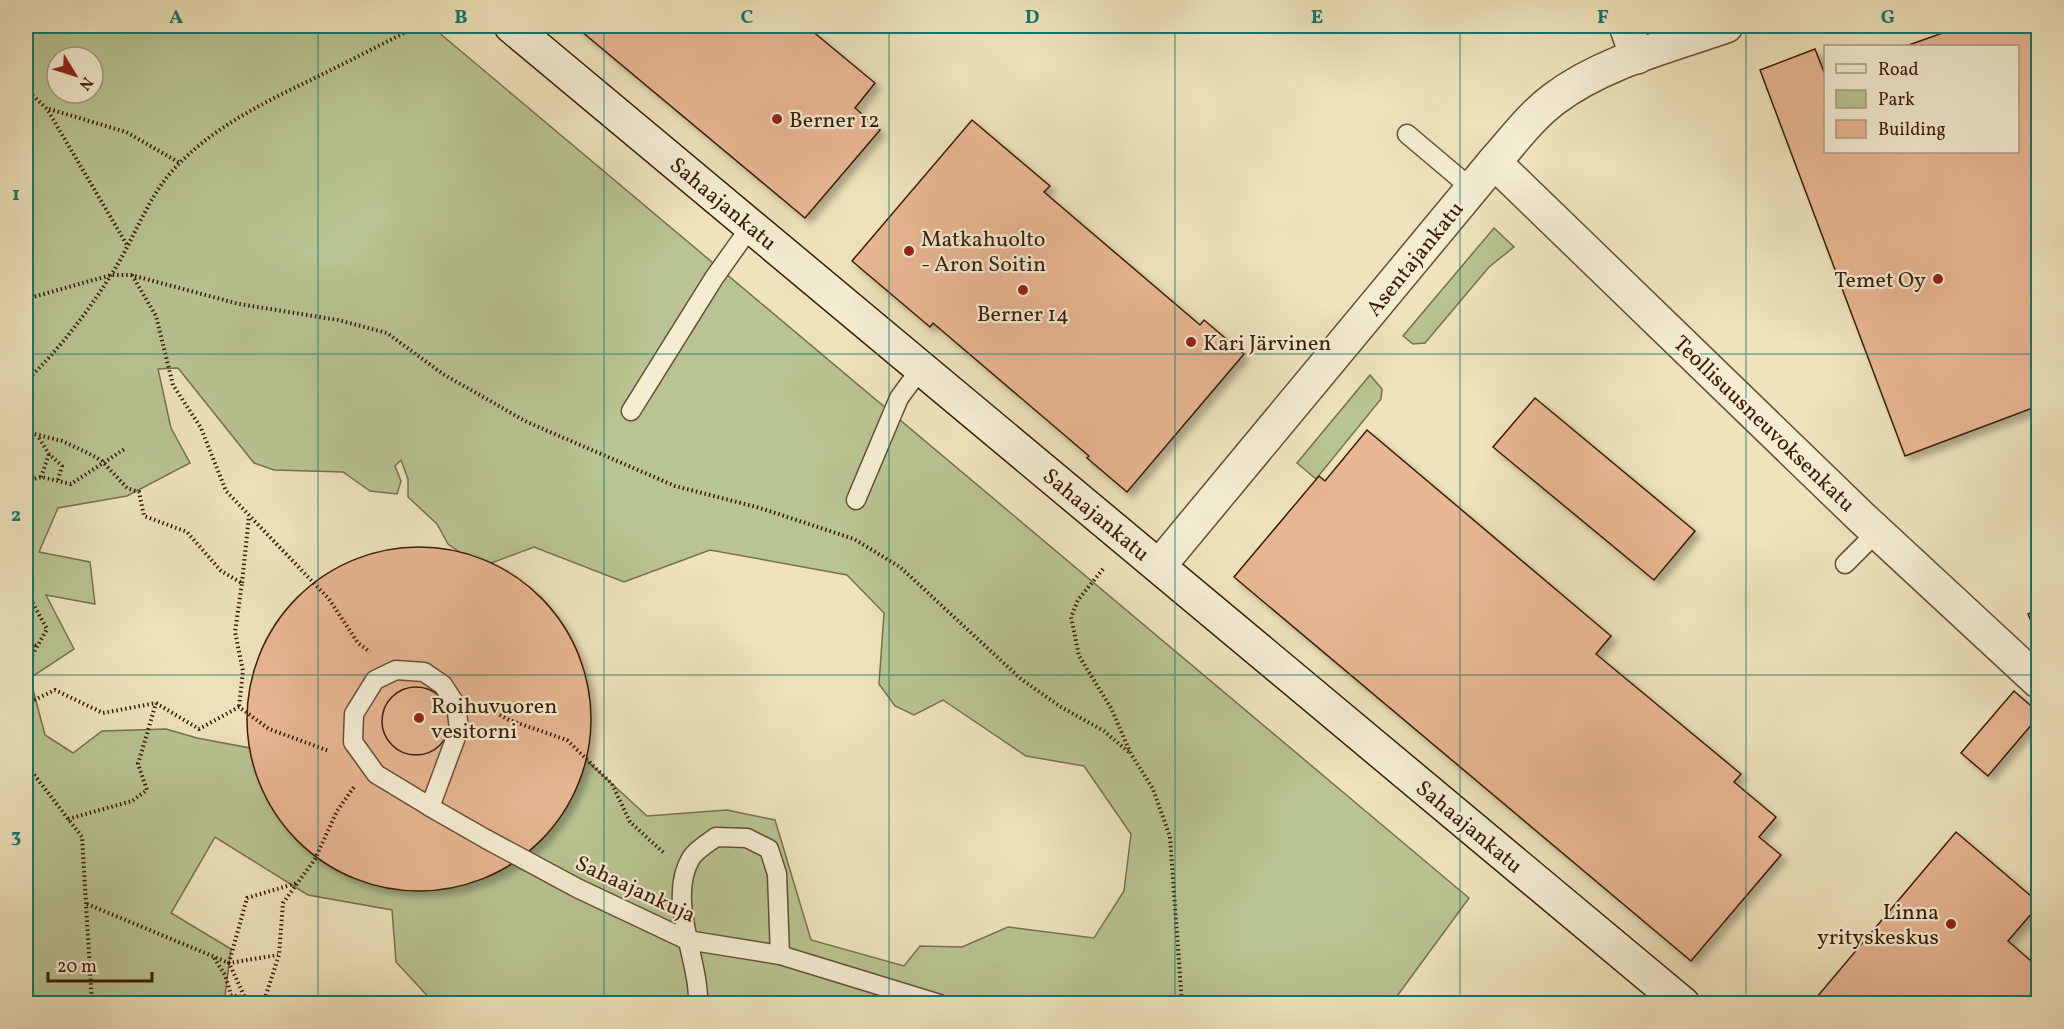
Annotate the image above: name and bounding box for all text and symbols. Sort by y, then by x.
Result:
text: A [169,4,183,32]
text: B [454,4,468,32]
text: C [741,4,754,32]
text: D [1025,4,1039,32]
text: E [1311,4,1323,32]
text: F [1597,4,1609,32]
text: G [1881,4,1895,32]
north arrow [45,45,105,105]
legend [1824,45,2019,153]
text: Road [1878,58,1919,83]
text: N [73,72,97,95]
text: Park [1878,88,1915,113]
place label: Berner 12 [789,106,880,137]
marker: Berner 12 [770,112,784,126]
text: Building [1878,118,1946,143]
street label: Sahaajankatu [662,151,783,259]
text: 1 [12,181,20,209]
street label: Asentajankatu [1360,195,1472,324]
place label: Matkahuolto - Aron Soitin [921,225,1046,281]
marker: Matkahuolto - Aron Soitin [902,244,916,258]
place label: Temet Oy [1834,266,1926,297]
marker: Temet Oy [1931,272,1945,286]
marker: Berner 14 [1016,283,1030,297]
place label: Berner 14 [977,300,1069,331]
place label: Kari Järvinen [1203,329,1331,360]
street label: Teollisuusneuvoksenkatu [1665,329,1861,520]
marker: Kari Järvinen [1184,335,1198,349]
street label: Sahaajankatu [1035,462,1156,570]
text: 2 [11,502,21,530]
place label: Roihuvuoren vesitorni [431,692,557,748]
marker: Roihuvuoren vesitorni [412,711,426,725]
street label: Sahaajankatu [1408,774,1529,882]
text: 3 [11,823,21,851]
street label: Sahaajankuja [569,849,700,932]
place label: Linna yrityskeskus [1817,898,1939,954]
marker: Linna yrityskeskus [1944,917,1958,931]
scale bar [48,945,152,983]
text: 20 m [57,955,97,980]

